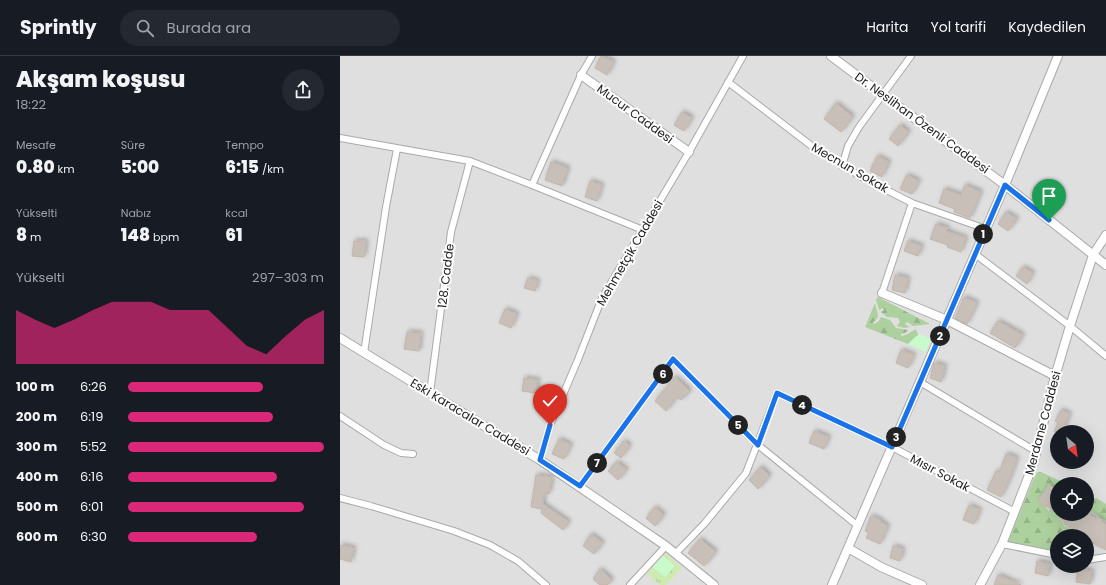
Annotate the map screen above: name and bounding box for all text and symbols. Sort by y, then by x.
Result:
search box [120,10,400,46]
text: Sprintly [20,14,96,41]
icon: search [134,17,156,39]
text: Burada ara [166,17,251,38]
text: Harita [866,17,909,37]
text: Yol tarifi [931,17,986,37]
text: Kaydedilen [1008,17,1086,37]
text: Akşam koşusu [16,64,185,95]
street label: Dr. Neslihan Özenli Caddesi [851,68,993,177]
button: share [282,69,324,111]
street label: Mucur Caddesi [594,80,677,147]
text: 18:22 [16,95,46,114]
text: Mesafe [16,137,56,153]
text: Süre [121,137,145,153]
text: Tempo [225,137,264,153]
street label: Mecnun Sokak [809,139,893,197]
text: 0.80 [16,155,55,179]
text: 5:00 [121,155,159,179]
text: 6:15 [225,155,259,179]
text: km [55,161,75,177]
text: /km [259,161,284,177]
pin [1032,179,1066,220]
icon: arrive [1038,185,1060,207]
street label: Mehmetçik Caddesi [592,197,667,309]
text: Yükselti [16,205,57,221]
text: Nabız [121,205,151,221]
text: kcal [225,205,248,221]
text: 8 [16,223,27,247]
text: 148 [121,223,150,247]
text: 61 [225,223,243,247]
pin: 1 [973,224,993,244]
text: 1 [981,226,985,242]
text: m [27,229,41,245]
text: bpm [150,229,179,245]
street label: 128. Cadde [433,243,458,309]
text: Yükselti [16,268,65,287]
text: 297–303 m [252,268,324,287]
pin: 2 [930,326,950,346]
text: 2 [937,328,943,344]
pin: 6 [653,364,673,384]
text: 6 [659,366,667,382]
street label: Merdane Caddesi [1020,369,1065,477]
street label: Eski Karacalar Caddesi [407,374,533,459]
text: 100 m [16,377,54,396]
text: 6:26 [80,377,107,396]
pin [533,384,567,425]
icon: check [539,390,561,412]
pin: 4 [792,395,812,415]
text: 4 [798,397,806,413]
text: 200 m [16,407,57,426]
text: 6:19 [80,407,103,426]
pin: 5 [728,415,748,435]
text: 5 [734,417,742,433]
north arrow [1050,425,1094,469]
map controls [1050,425,1094,573]
pin: 3 [886,427,906,447]
text: 3 [893,429,899,445]
text: 300 m [16,437,57,456]
text: 5:52 [80,437,107,456]
street label: Mısır Sokak [907,450,974,496]
pin: 7 [587,453,607,473]
text: 7 [594,455,600,471]
text: 400 m [16,467,58,486]
text: 6:16 [80,467,103,486]
button: locate [1050,477,1094,521]
text: 500 m [16,497,58,516]
text: 6:01 [80,497,103,516]
text: 600 m [16,527,58,546]
text: 6:30 [80,527,107,546]
button: layers [1050,529,1094,573]

